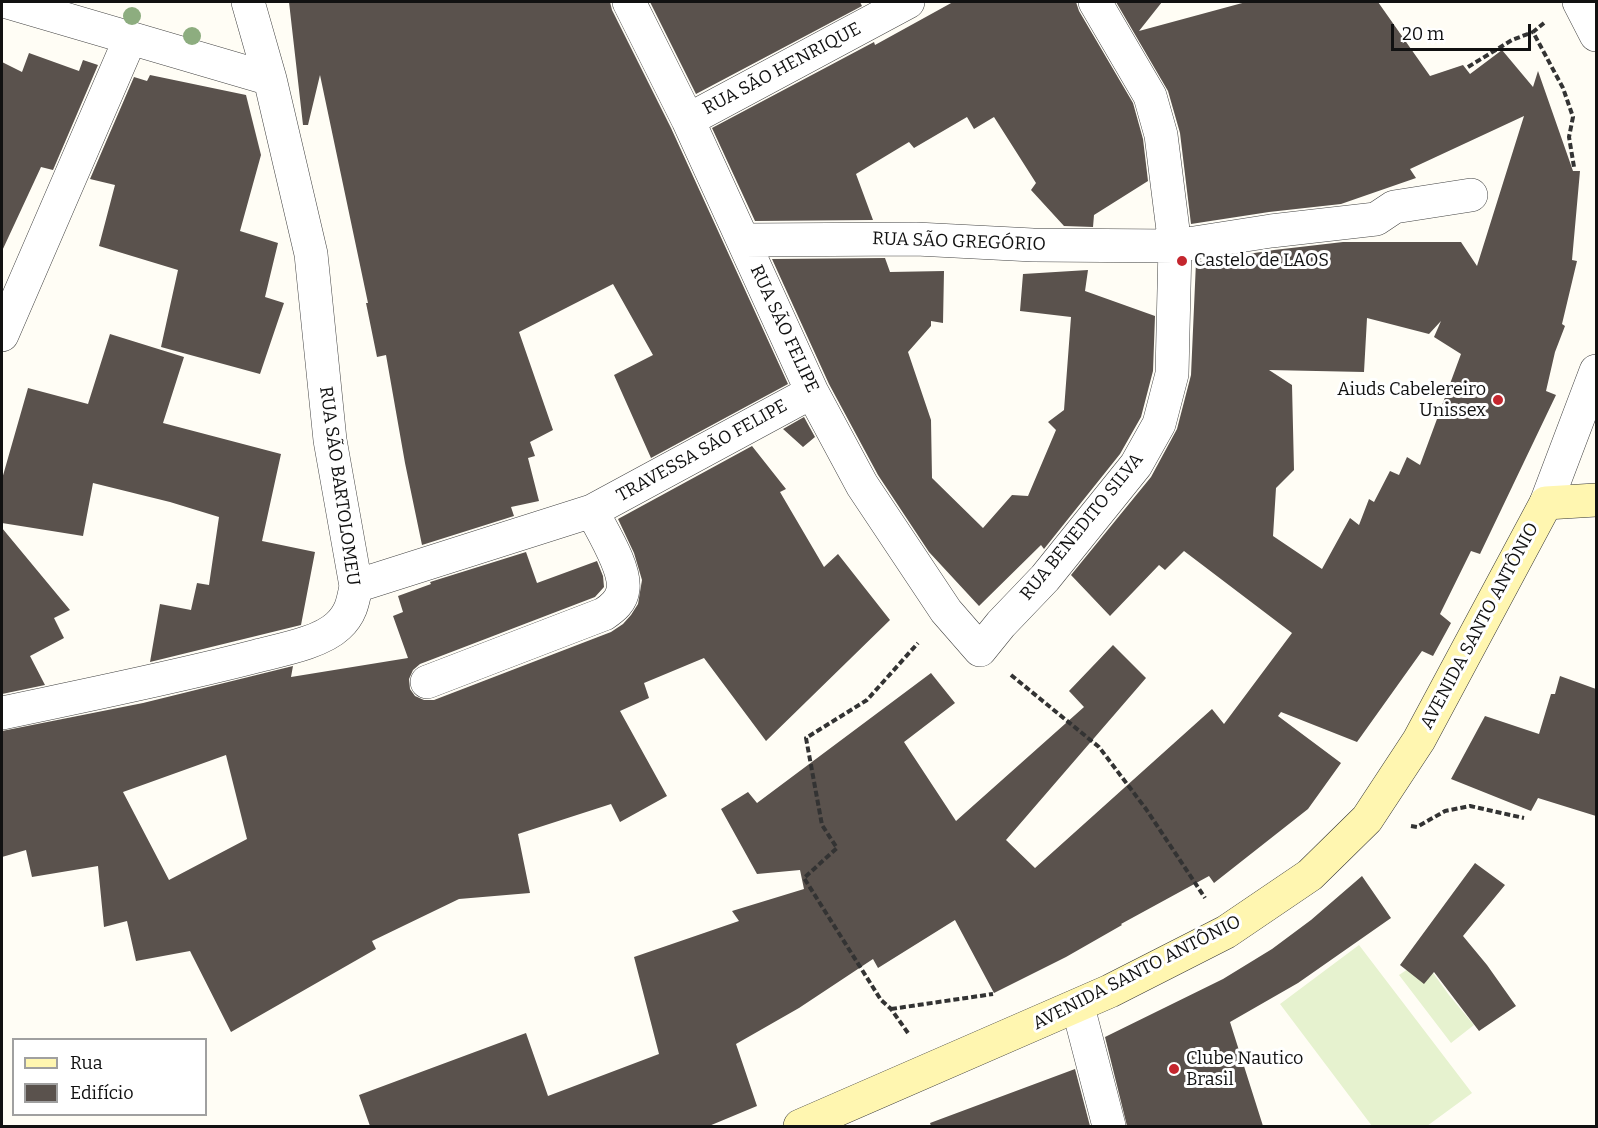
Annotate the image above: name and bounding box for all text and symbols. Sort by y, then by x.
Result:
scale bar [1394,12,1534,50]
street label: RUA SÃO HENRIQUE [699,18,865,120]
text: 20 m [1402,23,1444,45]
street label: RUA SÃO GREGÓRIO [872,228,1046,256]
place label: Castelo de LAOS [1194,250,1329,272]
marker: Castelo de LAOS [1175,254,1189,268]
street label: RUA SÃO FELIPE [745,262,823,396]
place label: Aiuds Cabelereiro Unissex [1337,379,1486,422]
street label: RUA SÃO BARTOLOMEU [314,385,364,587]
marker: Aiuds Cabelereiro Unissex [1491,393,1505,407]
street label: TRAVESSA SÃO FELIPE [613,395,791,507]
street label: RUA BENEDITO SILVA [1016,449,1148,605]
street label: AVENIDA SANTO ANTÔNIO [1416,519,1544,733]
street label: AVENIDA SANTO ANTÔNIO [1029,911,1245,1035]
legend [12,1038,207,1116]
place label: Clube Nautico Brasil [1186,1048,1303,1090]
text: Rua [70,1052,103,1074]
marker: Clube Nautico Brasil [1167,1062,1181,1076]
text: Edifício [70,1082,134,1104]

